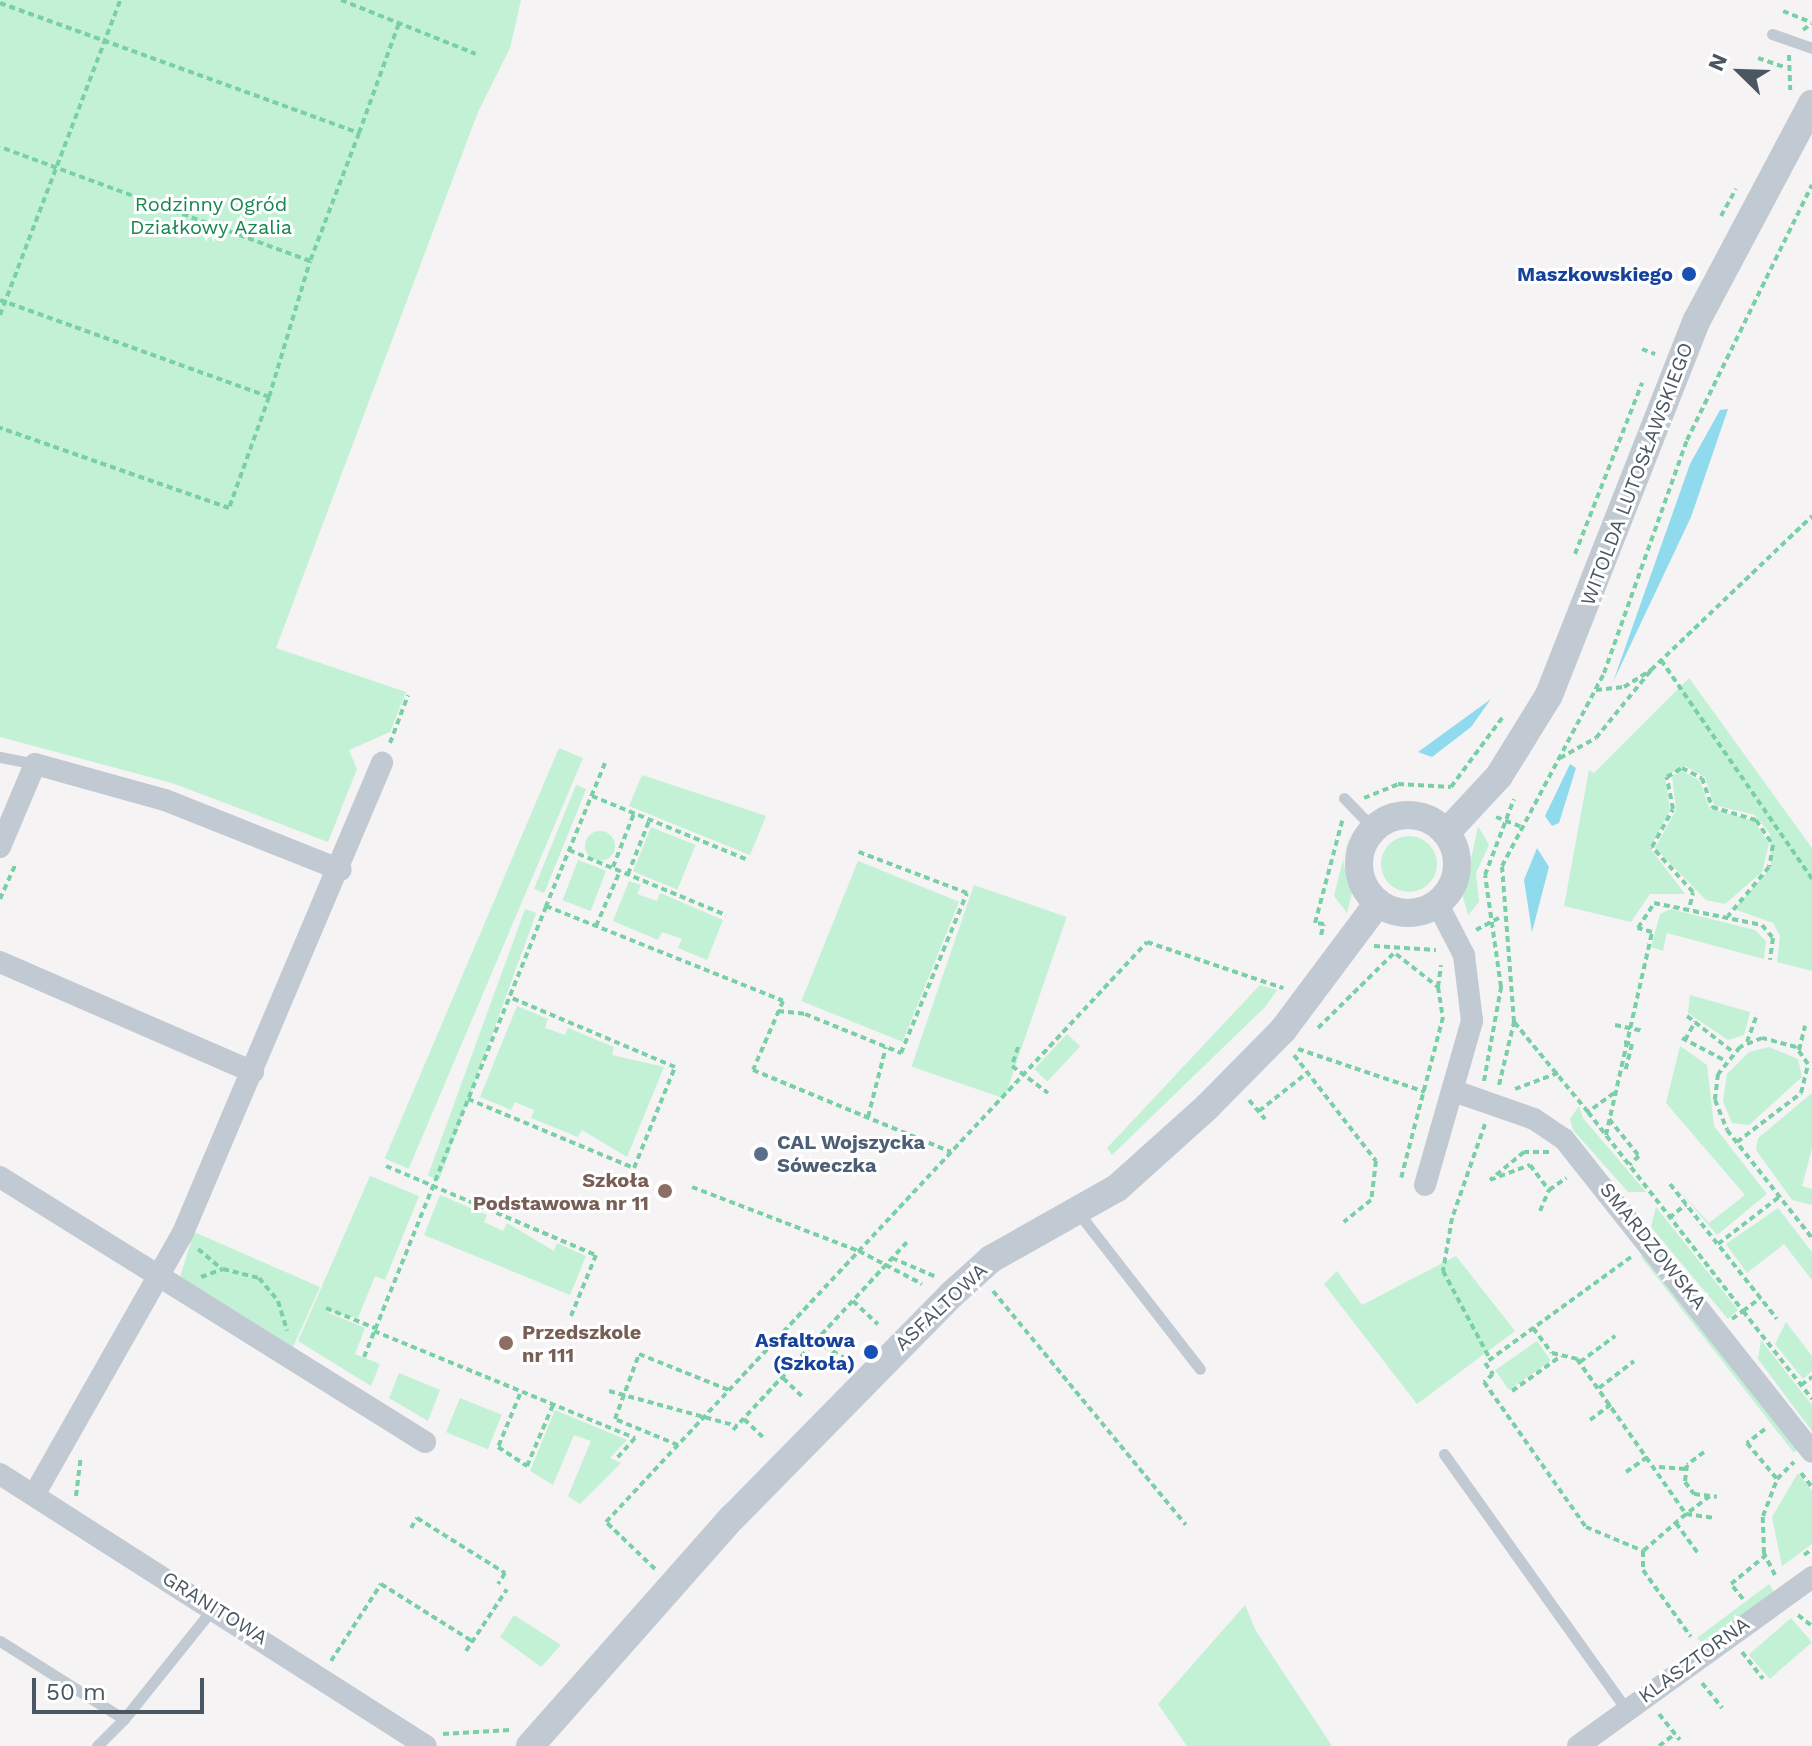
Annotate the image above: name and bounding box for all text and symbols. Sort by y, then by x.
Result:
north arrow [1700,32,1780,112]
text: N [1703,50,1732,75]
park label: Rodzinny Ogród Działkowy Azalia [129,193,293,240]
place label: Maszkowskiego [1517,262,1673,286]
marker: Maszkowskiego [1680,265,1698,283]
street label: WITOLDA LUTOSŁAWSKIEGO [1575,339,1699,609]
place label: CAL Wojszycka Sóweczka [777,1130,926,1177]
marker: CAL Wojszycka Sóweczka [752,1145,770,1163]
place label: Szkoła Podstawowa nr 11 [472,1168,649,1215]
street label: SMARDZOWSKA [1595,1178,1711,1314]
marker: Szkoła Podstawowa nr 11 [656,1182,674,1200]
street label: ASFALTOWA [890,1258,992,1356]
place label: Przedszkole nr 111 [522,1320,641,1367]
place label: Asfaltowa (Szkoła) [755,1328,855,1375]
marker: Przedszkole nr 111 [497,1334,515,1352]
marker: Asfaltowa (Szkoła) [862,1343,880,1361]
street label: GRANITOWA [158,1566,272,1650]
street label: KLASZTORNA [1634,1612,1754,1708]
scale bar [36,1662,208,1712]
text: 50 m [46,1678,106,1706]

